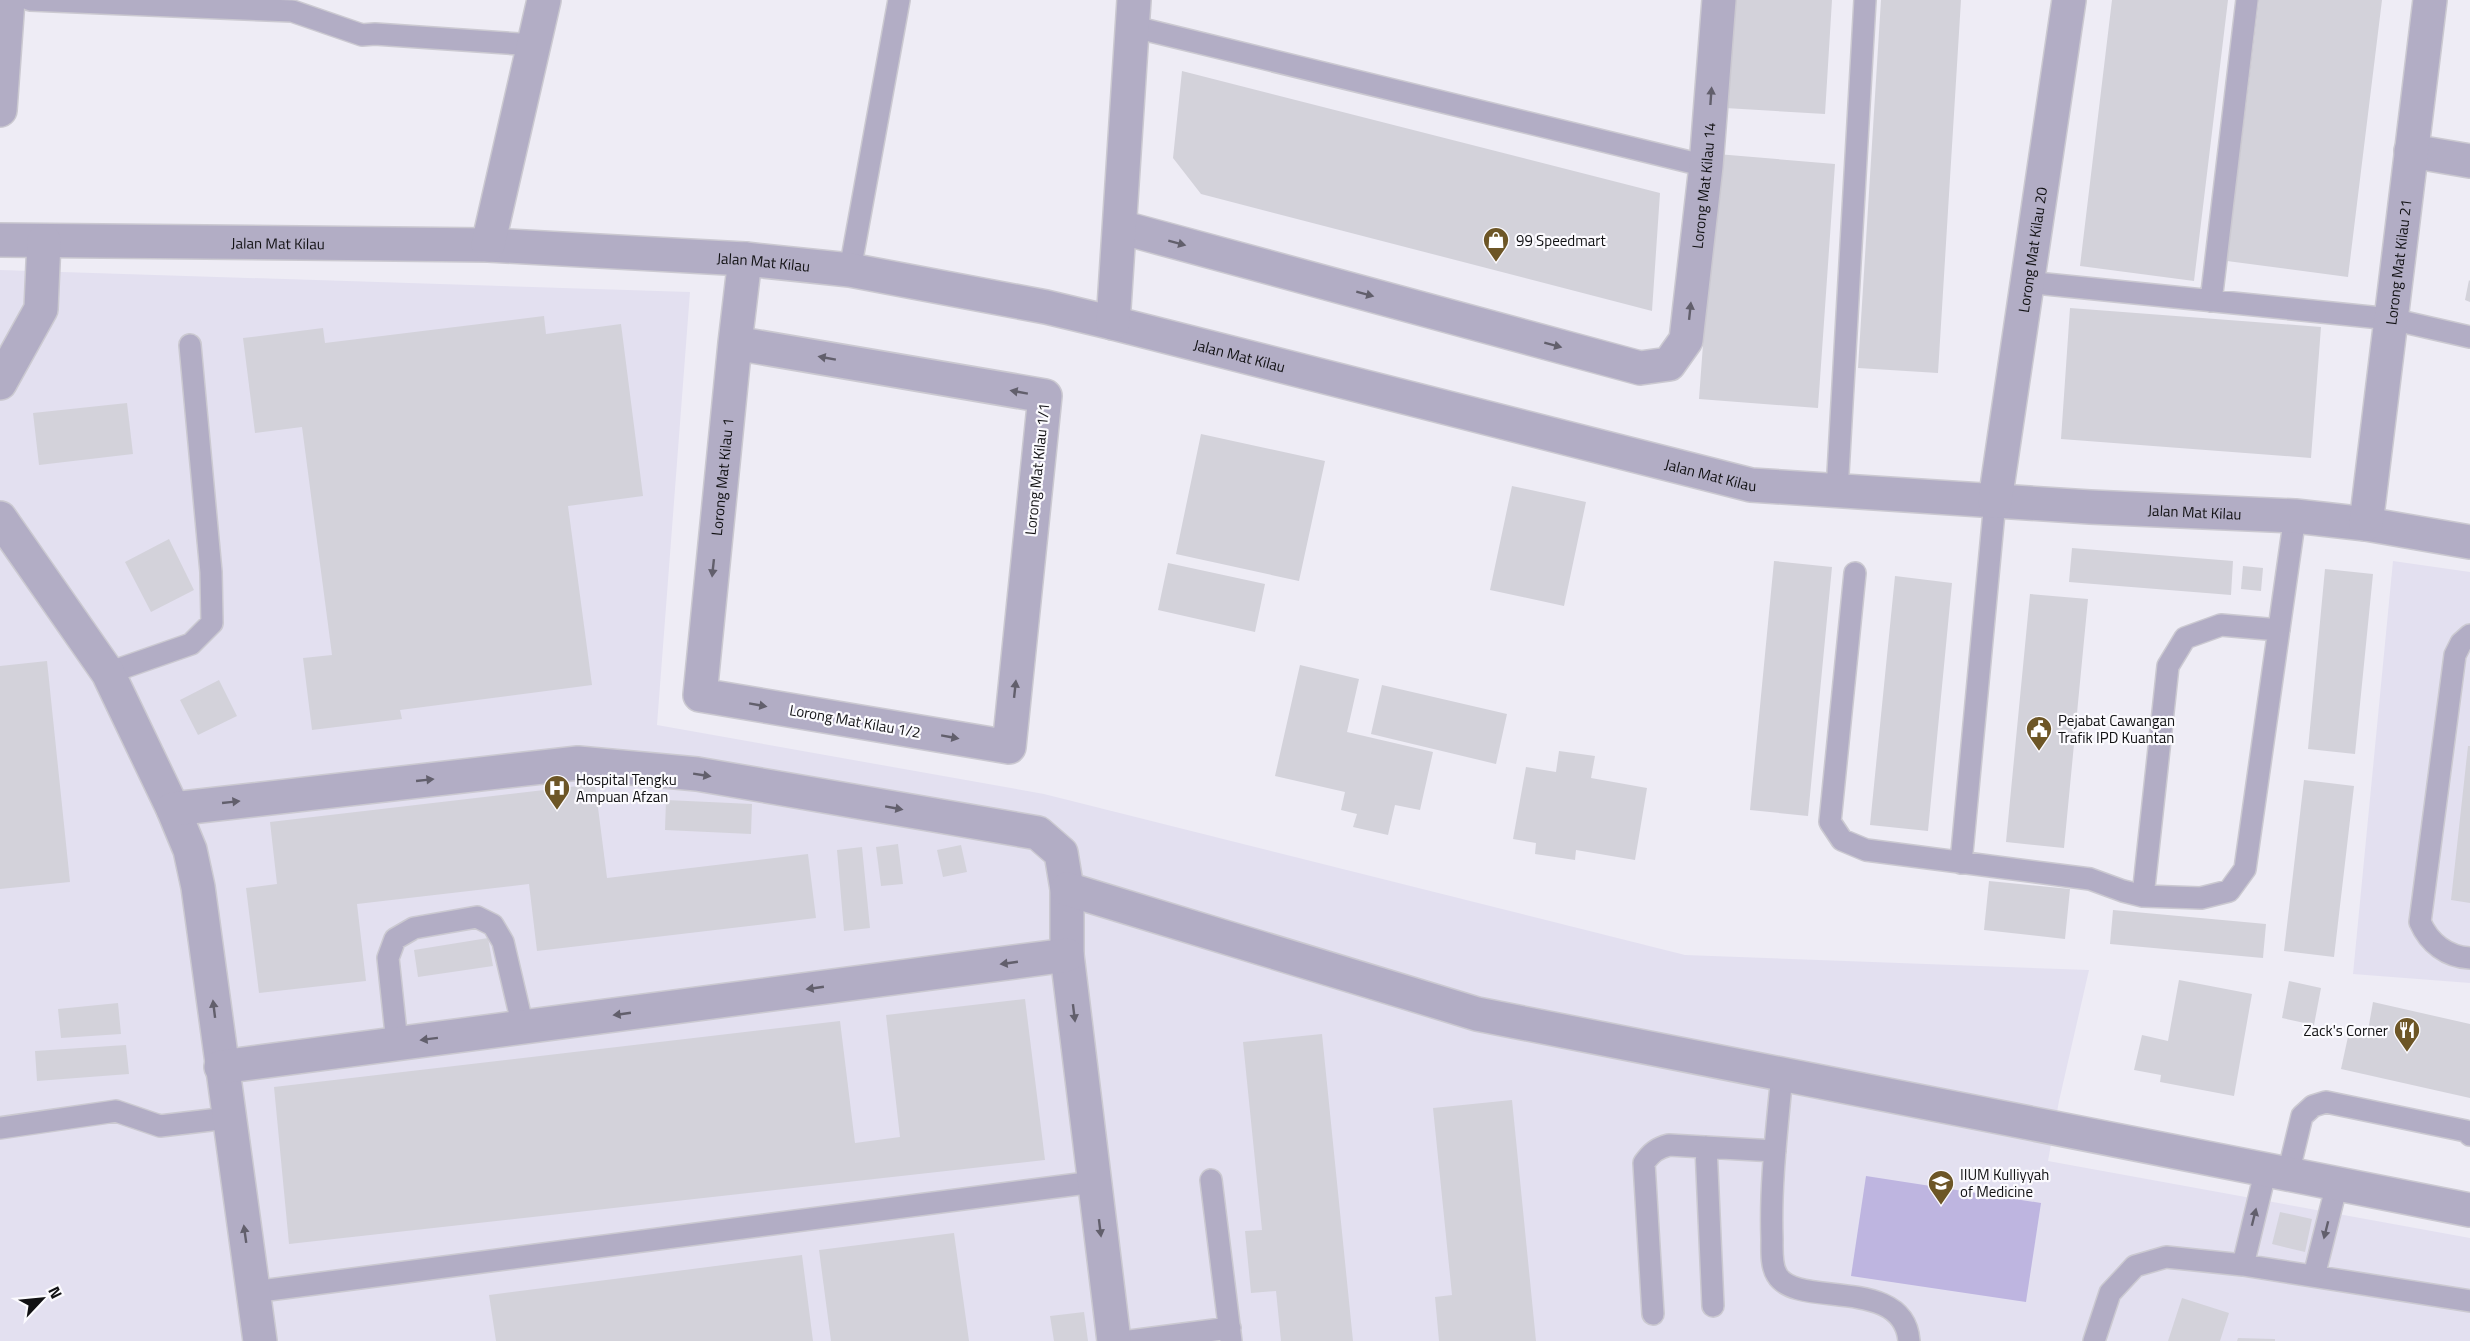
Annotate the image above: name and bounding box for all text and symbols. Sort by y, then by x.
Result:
one-way arrow [1707,87,1716,106]
street label: Lorong Mat Kilau 14 [1685,121,1721,250]
street label: Lorong Mat Kilau 20 [2011,185,2053,314]
street label: Lorong Mat Kilau 21 [2379,198,2417,326]
shop icon: 99 Speedmart [1481,225,1511,263]
place label: 99 Speedmart [1516,229,1606,252]
street label: Jalan Mat Kilau [231,231,325,255]
one-way arrow [1168,238,1186,248]
street label: Jalan Mat Kilau [716,246,811,277]
one-way arrow [1356,289,1374,299]
one-way arrow [1685,302,1694,321]
street label: Jalan Mat Kilau [1191,332,1288,378]
one-way arrow [1544,341,1562,350]
one-way arrow [817,354,836,363]
one-way arrow [1009,387,1028,396]
street label: Lorong Mat Kilau 1/1 [1019,402,1055,536]
street label: Lorong Mat Kilau 1 [704,417,739,537]
street label: Jalan Mat Kilau [1662,452,1757,497]
street label: Jalan Mat Kilau [2147,498,2242,525]
one-way arrow [708,559,718,578]
one-way arrow [1010,679,1020,698]
street label: Lorong Mat Kilau 1/2 [788,698,922,744]
one-way arrow [749,701,768,710]
place label: Pejabat Cawangan Trafik IPD Kuantan [2058,709,2175,749]
public building icon: Pejabat Cawangan Trafik IPD Kuantan [2024,714,2054,752]
one-way arrow [941,733,960,742]
place label: Hospital Tengku Ampuan Afzan [576,768,677,808]
one-way arrow [693,771,712,780]
hospital icon: Hospital Tengku Ampuan Afzan [542,773,572,811]
one-way arrow [415,775,434,785]
one-way arrow [221,797,240,807]
one-way arrow [885,804,904,813]
one-way arrow [999,958,1018,967]
one-way arrow [806,984,825,993]
one-way arrow [209,999,219,1018]
one-way arrow [1069,1004,1079,1023]
one-way arrow [612,1009,631,1019]
restaurant icon: Zack's Corner [2392,1015,2422,1053]
place label: Zack's Corner [2303,1019,2388,1042]
one-way arrow [419,1035,438,1044]
place label: IIUM Kulliyyah of Medicine [1960,1163,2049,1203]
school or university icon: IIUM Kulliyyah of Medicine [1926,1168,1956,1206]
one-way arrow [2250,1208,2260,1227]
one-way arrow [1095,1218,1105,1237]
one-way arrow [2320,1221,2330,1239]
one-way arrow [240,1224,249,1243]
north arrow [12,1269,72,1329]
text: N [42,1282,69,1303]

